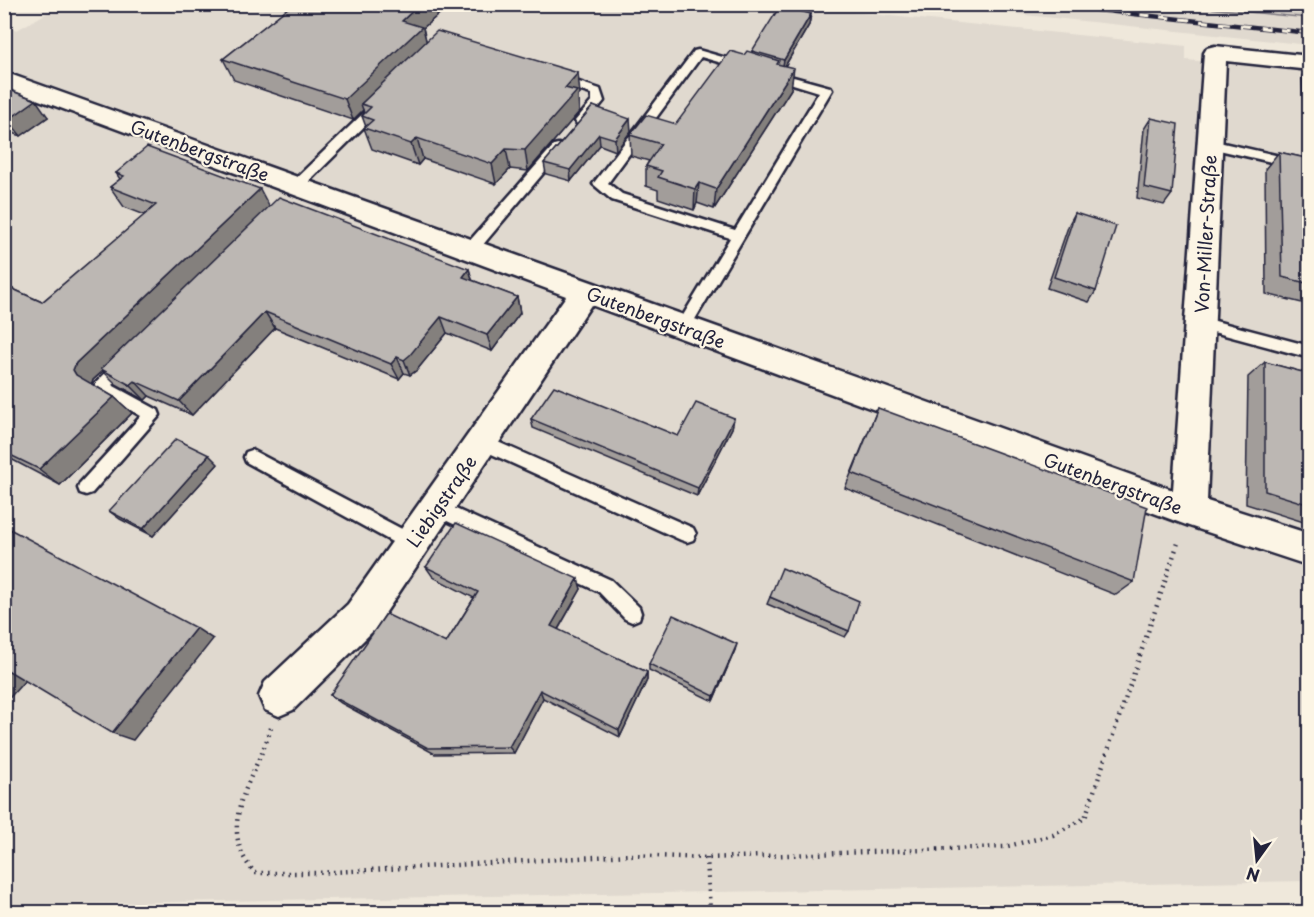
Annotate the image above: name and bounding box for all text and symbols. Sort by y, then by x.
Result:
street label: Gutenbergstraße [127,112,273,188]
street label: Von-Miller-Straße [1187,154,1223,314]
street label: Gutenbergstraße [583,279,729,355]
street label: Gutenbergstraße [1040,445,1186,521]
street label: Liebigstraße [399,449,483,553]
north arrow [1227,830,1287,890]
text: N [1244,862,1262,889]

